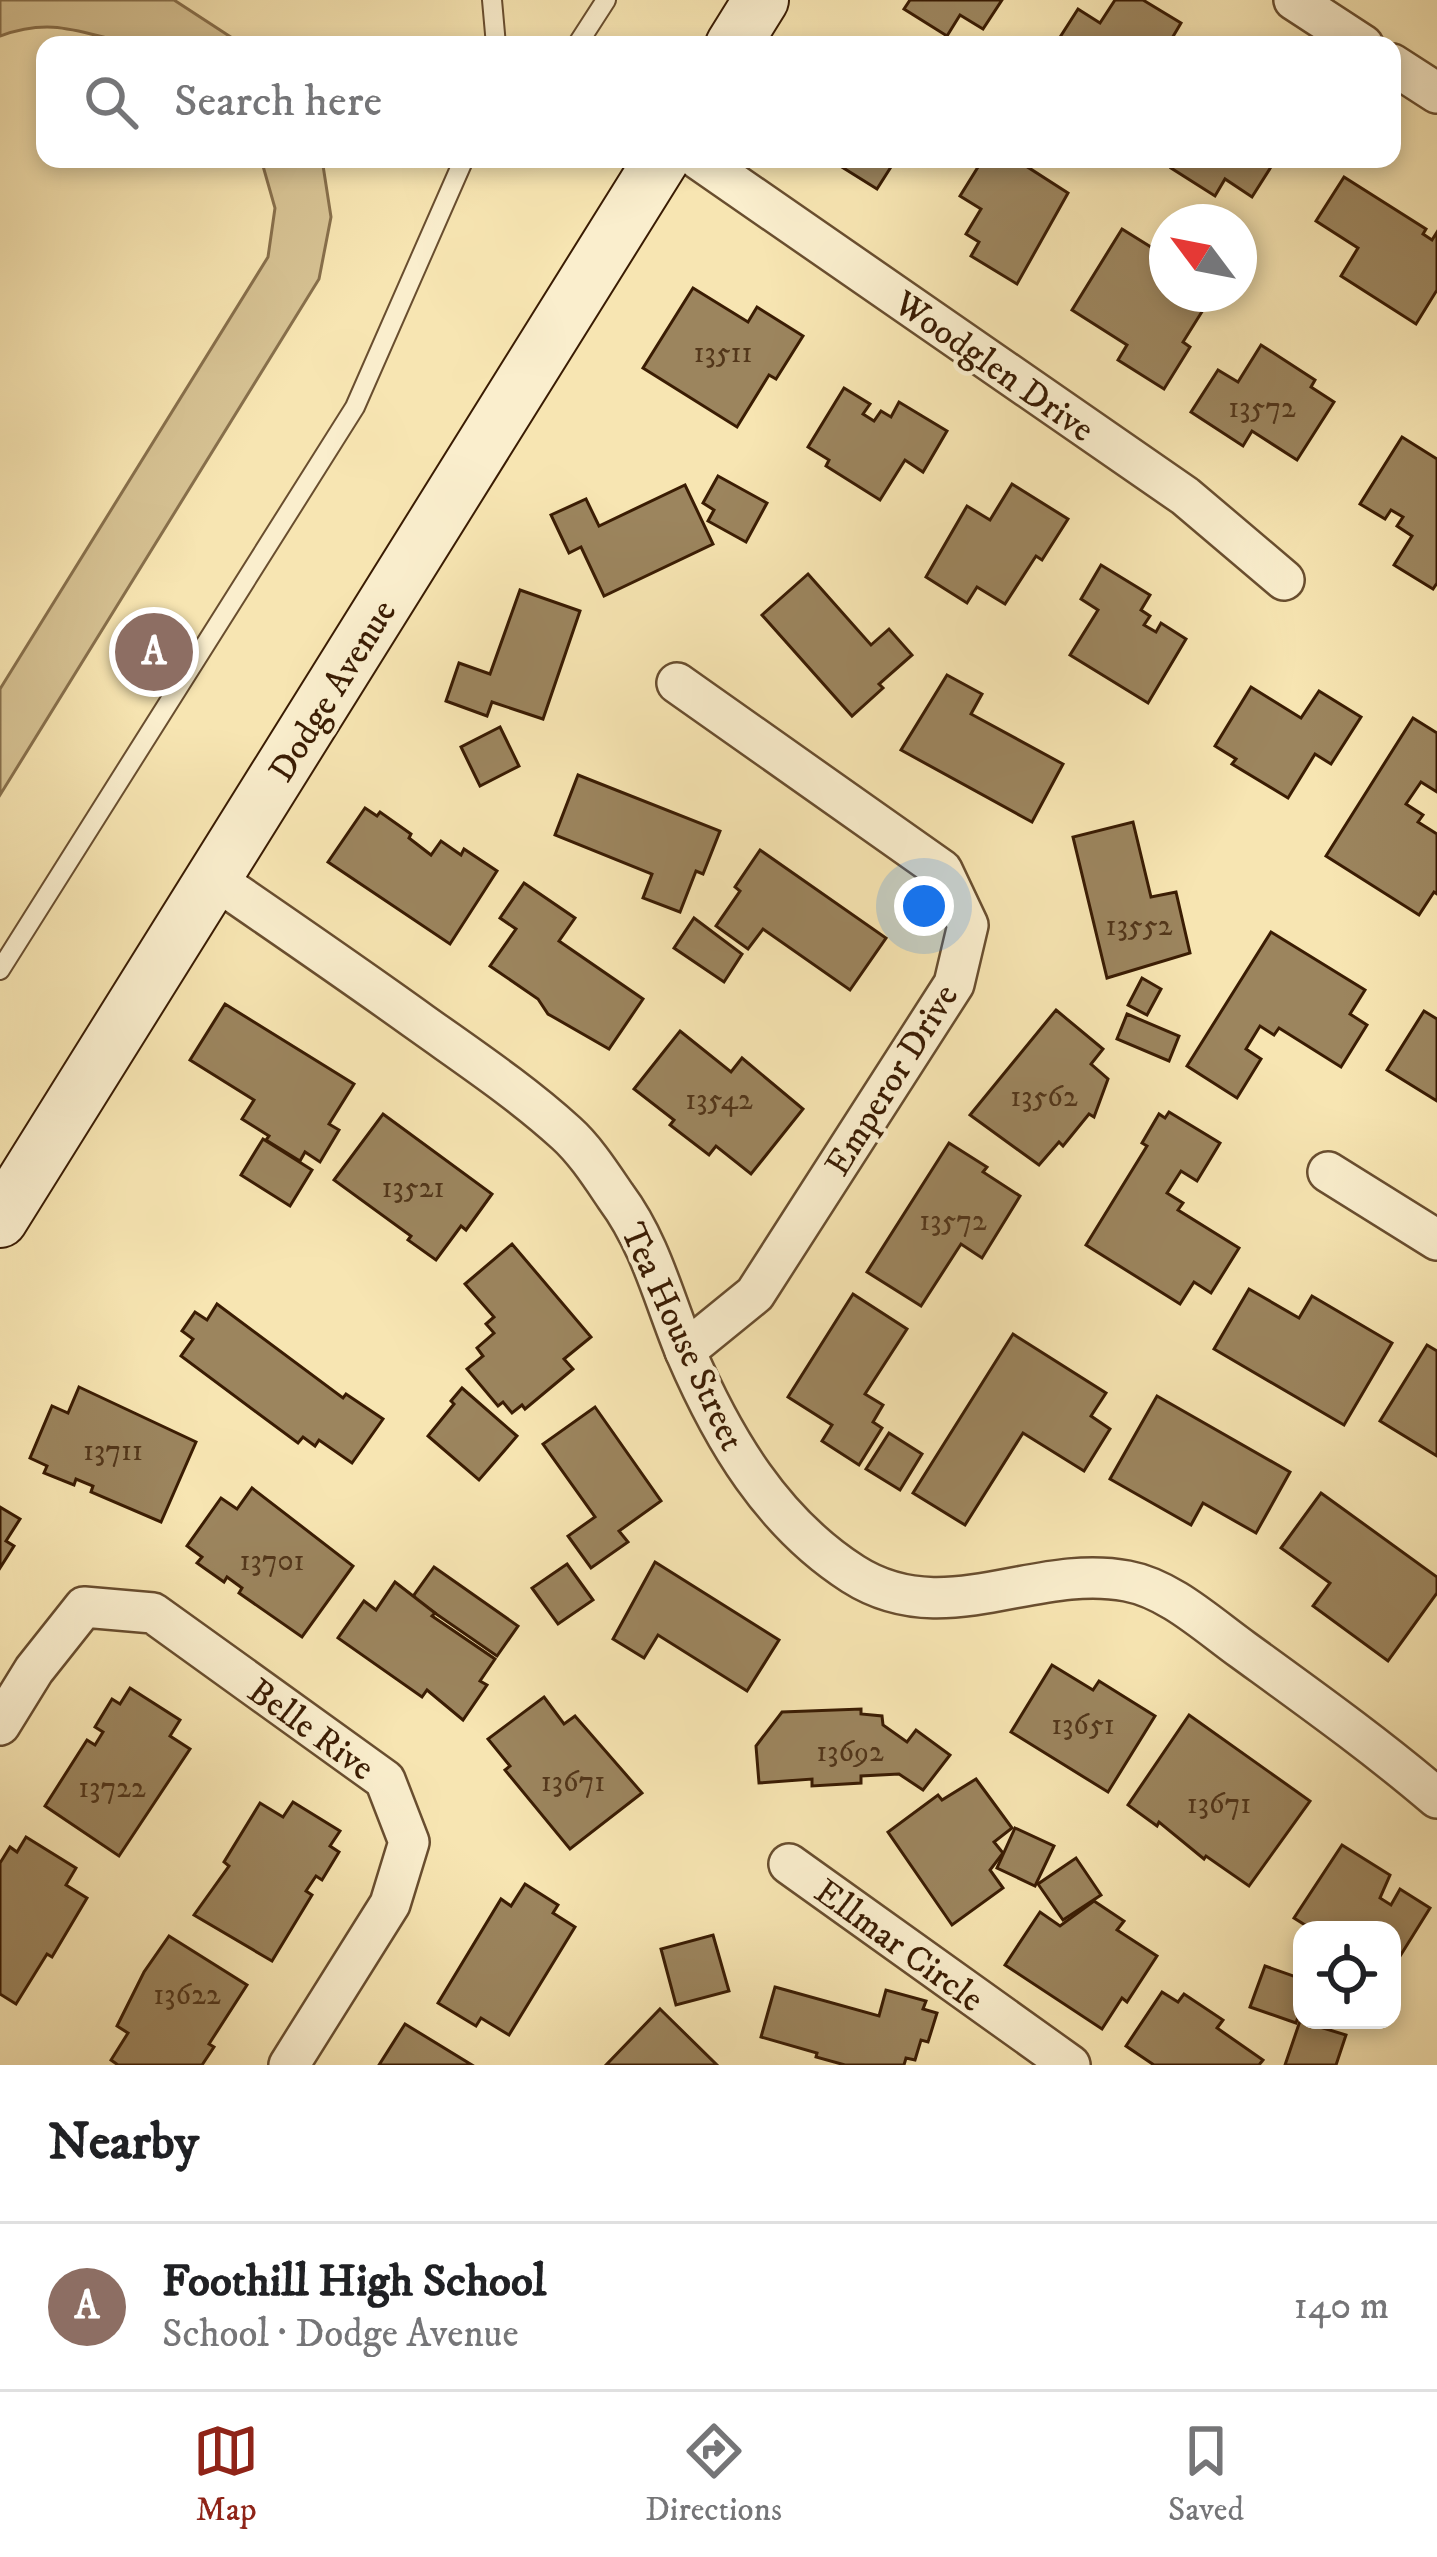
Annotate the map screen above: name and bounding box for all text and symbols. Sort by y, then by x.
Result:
search box [36,36,1401,168]
icon: search [78,69,144,135]
text: Search here [174,74,382,130]
north arrow [1149,204,1257,312]
street label: Woodglen Drive [884,281,1102,453]
house number: 13511 [693,335,753,372]
house number: 13572 [1228,390,1296,427]
street label: Dodge Avenue [259,592,407,791]
pin: A [115,607,193,697]
your location [894,876,954,936]
house number: 13552 [1106,908,1173,945]
street label: Emperor Drive [815,976,969,1185]
house number: 13562 [1010,1079,1078,1116]
house number: 13542 [685,1082,753,1119]
house number: 13521 [382,1170,444,1207]
house number: 13572 [919,1203,987,1240]
street label: Tea House Street [609,1216,754,1458]
house number: 13711 [83,1433,143,1470]
house number: 13701 [239,1543,305,1580]
street label: Belle Rive [238,1669,383,1791]
house number: 13651 [1051,1707,1115,1744]
house number: 13692 [816,1734,884,1771]
house number: 13671 [541,1764,605,1801]
house number: 13722 [78,1770,146,1807]
house number: 13671 [1187,1786,1251,1823]
street label: Ellmar Circle [805,1870,992,2022]
map controls [1293,1921,1401,2029]
button: locate [1293,1921,1401,2029]
house number: 13622 [153,1977,221,2014]
text: Nearby [48,2111,199,2175]
text: Foothill High School [162,2254,546,2310]
text: A [75,2282,99,2331]
text: 140 m [1294,2282,1389,2331]
text: School · Dodge Avenue [162,2310,519,2359]
tab: Map [193,2418,259,2531]
tab: Directions [645,2418,782,2531]
tab: Saved [1168,2418,1244,2531]

